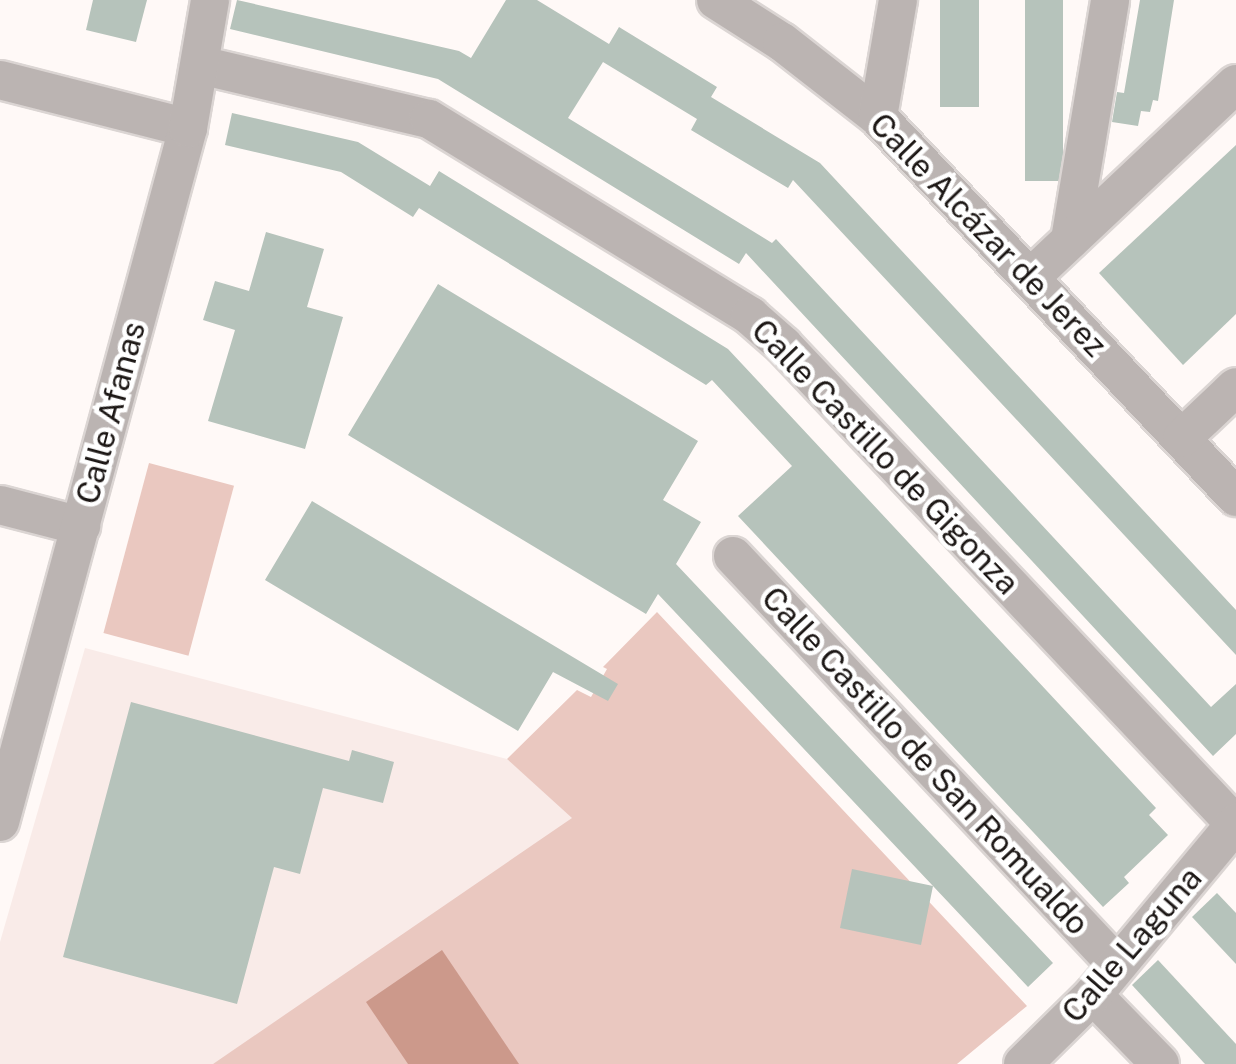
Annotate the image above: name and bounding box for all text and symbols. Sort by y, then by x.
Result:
street label: Calle Alcázar de Jerez [862,105,1114,365]
street label: Calle Castillo de Gigonza [743,311,1027,603]
street label: Calle Afanas [68,318,154,508]
street label: Calle Castillo de San Romualdo [753,579,1097,943]
street label: Calle Laguna [1054,859,1210,1031]

